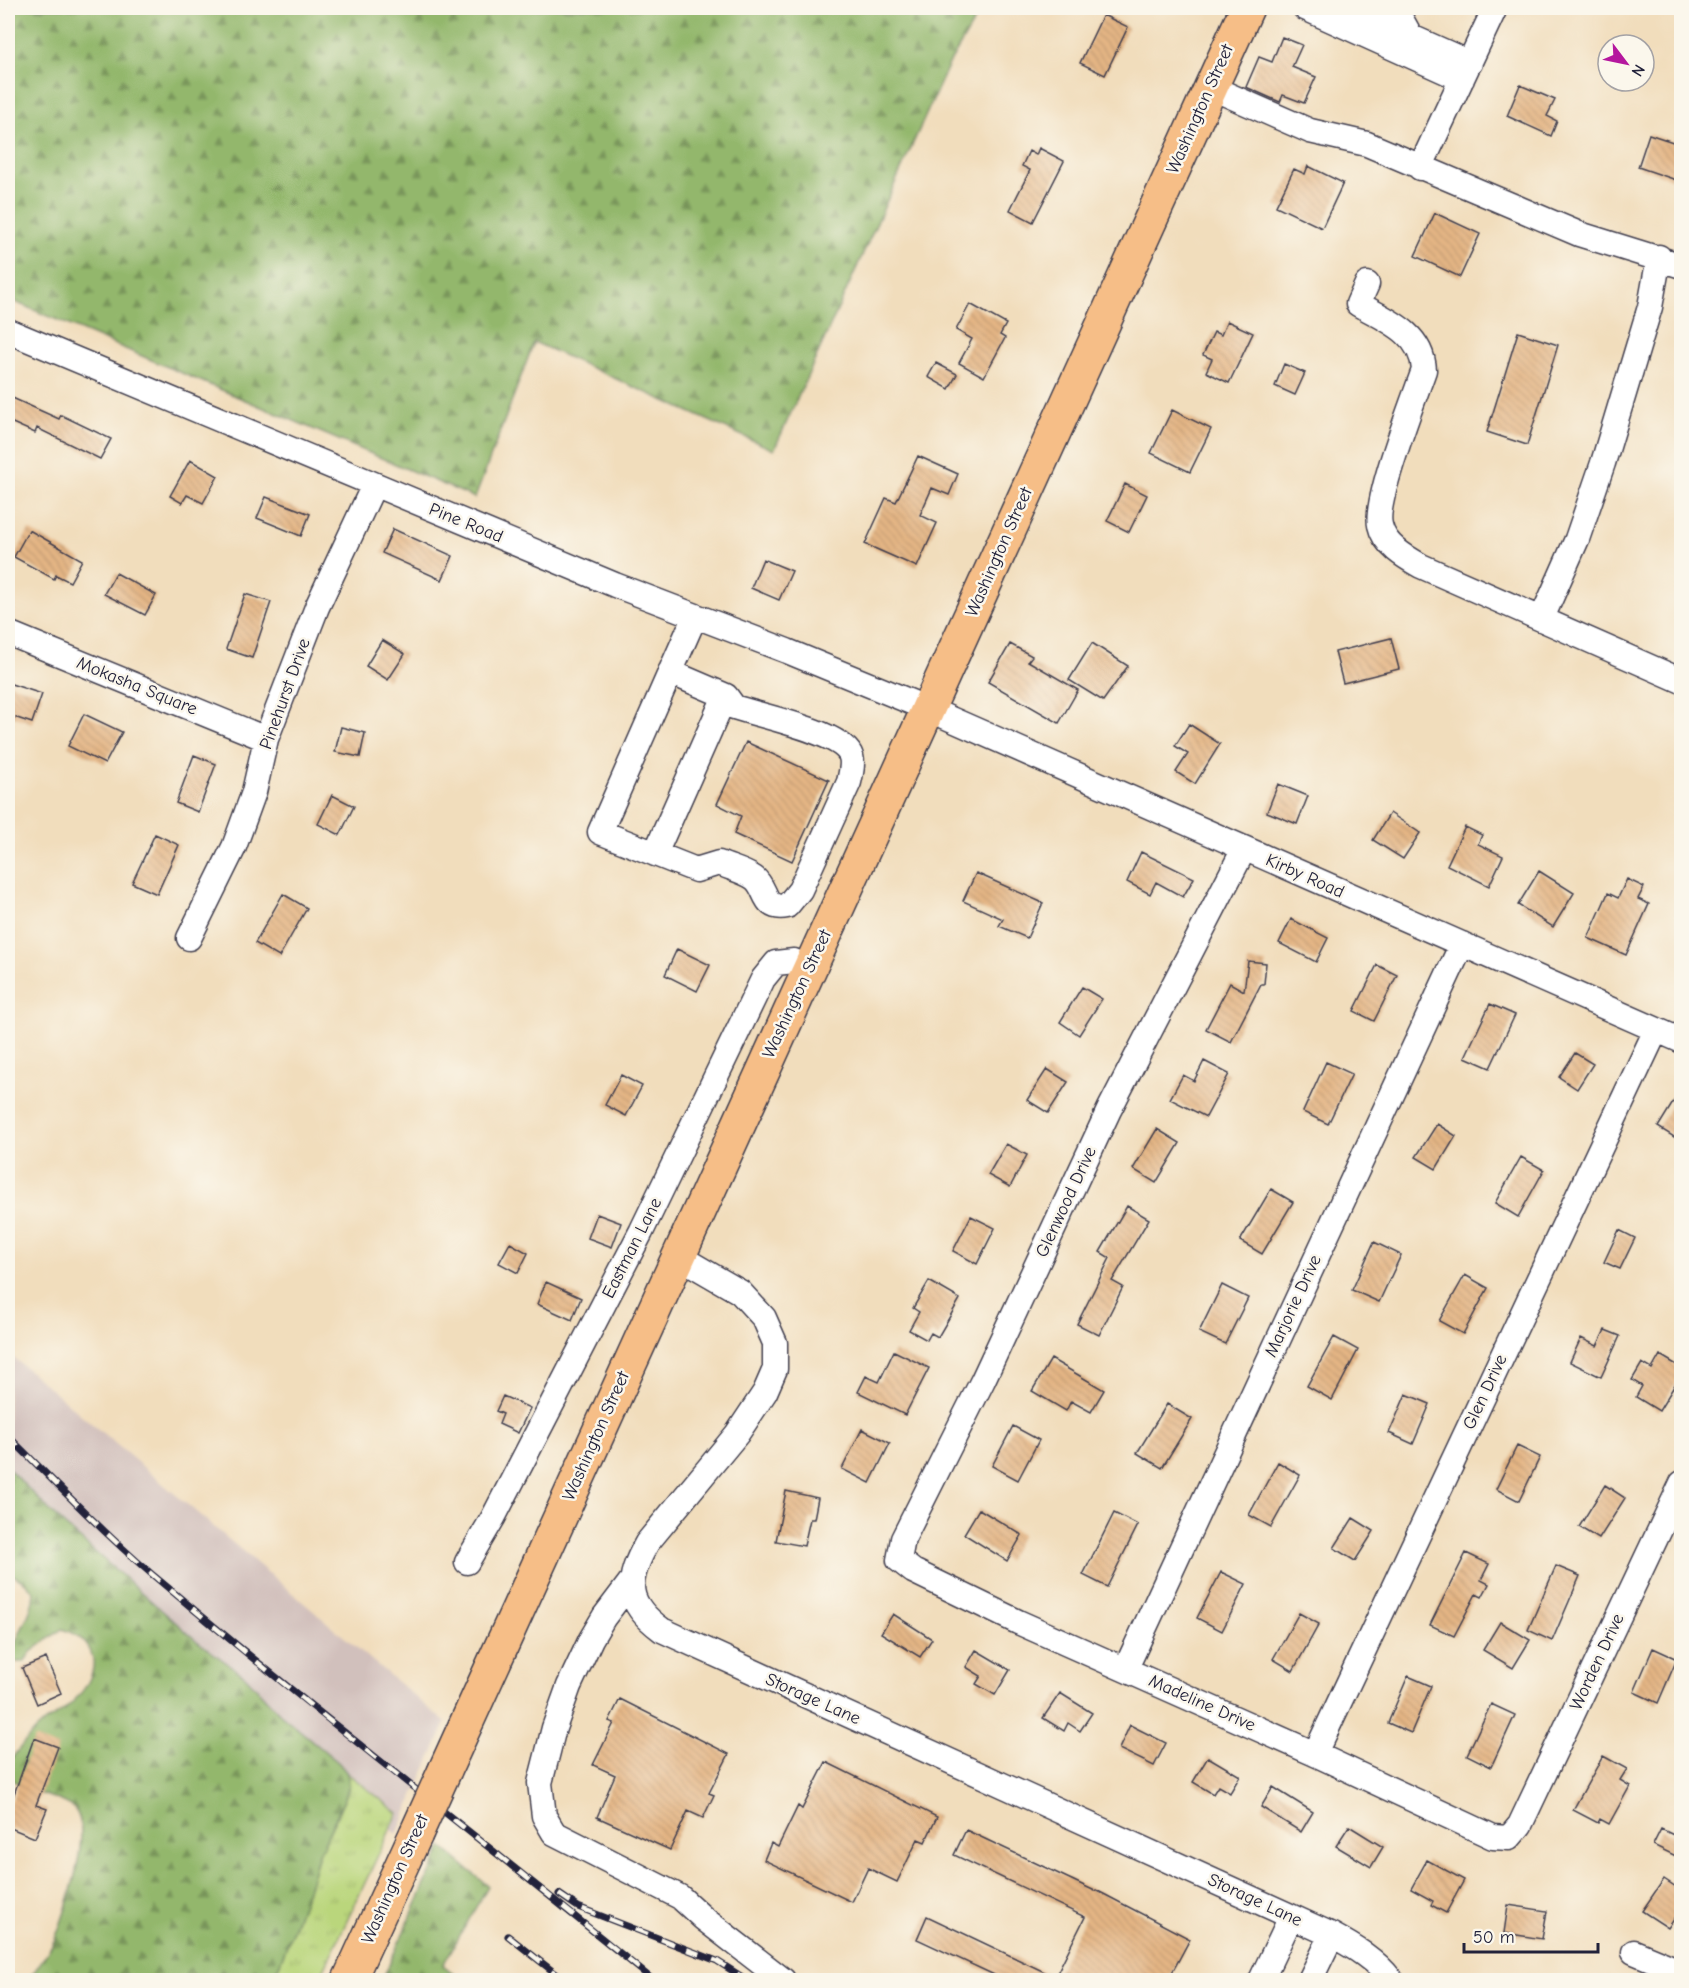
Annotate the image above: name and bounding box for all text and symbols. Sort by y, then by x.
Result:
north arrow [1596,33,1656,93]
street label: Washington Street [1162,40,1238,177]
text: N [1627,61,1648,80]
street label: Washington Street [961,483,1037,620]
street label: Pine Road [426,499,506,547]
street label: Pinehurst Drive [255,636,315,752]
street label: Mokasha Square [74,652,200,720]
street label: Kirby Road [1262,849,1348,903]
street label: Washington Street [758,926,836,1062]
street label: Glenwood Drive [1031,1143,1101,1261]
street label: Eastman Lane [598,1194,666,1302]
street label: Marjorie Drive [1260,1252,1326,1360]
street label: Glen Drive [1458,1351,1512,1433]
street label: Washington Street [558,1367,634,1504]
street label: Worden Drive [1565,1610,1629,1714]
street label: Storage Lane [762,1669,864,1729]
street label: Madeline Drive [1145,1670,1259,1736]
street label: Washington Street [357,1810,433,1947]
street label: Storage Lane [1204,1869,1306,1931]
scale bar [1464,1916,1598,1954]
text: 50 m [1473,1927,1515,1948]

